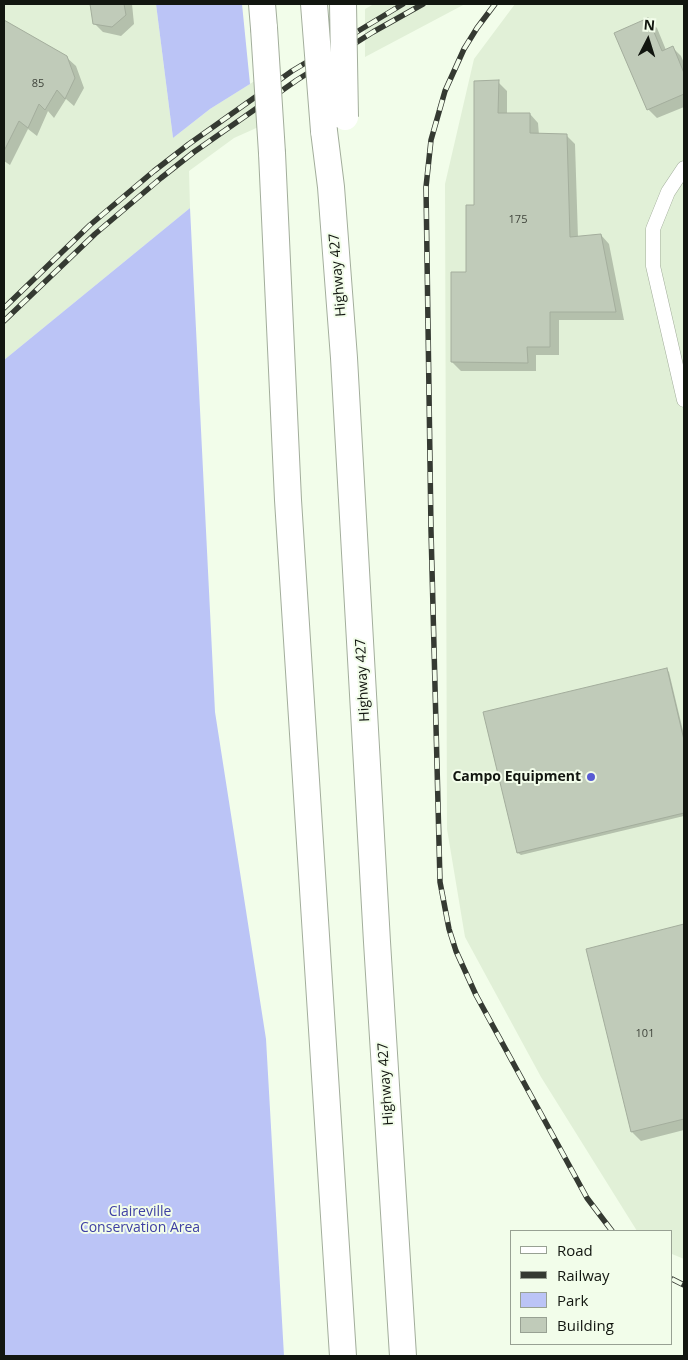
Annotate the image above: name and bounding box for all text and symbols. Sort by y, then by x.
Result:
north arrow [623,15,673,65]
text: N [643,15,656,35]
house number: 85 [32,77,44,91]
house number: 175 [509,213,527,227]
street label: Highway 427 [326,233,350,317]
street label: Highway 427 [352,638,374,722]
place label: Campo Equipment [452,769,581,785]
marker: Campo Equipment [585,771,597,783]
house number: 101 [636,1027,654,1041]
street label: Highway 427 [375,1042,397,1126]
park label: Claireville Conservation Area [80,1204,200,1236]
legend [510,1230,673,1345]
text: Road [557,1240,593,1260]
text: Railway [557,1265,610,1285]
text: Park [557,1290,588,1310]
text: Building [557,1315,614,1335]

